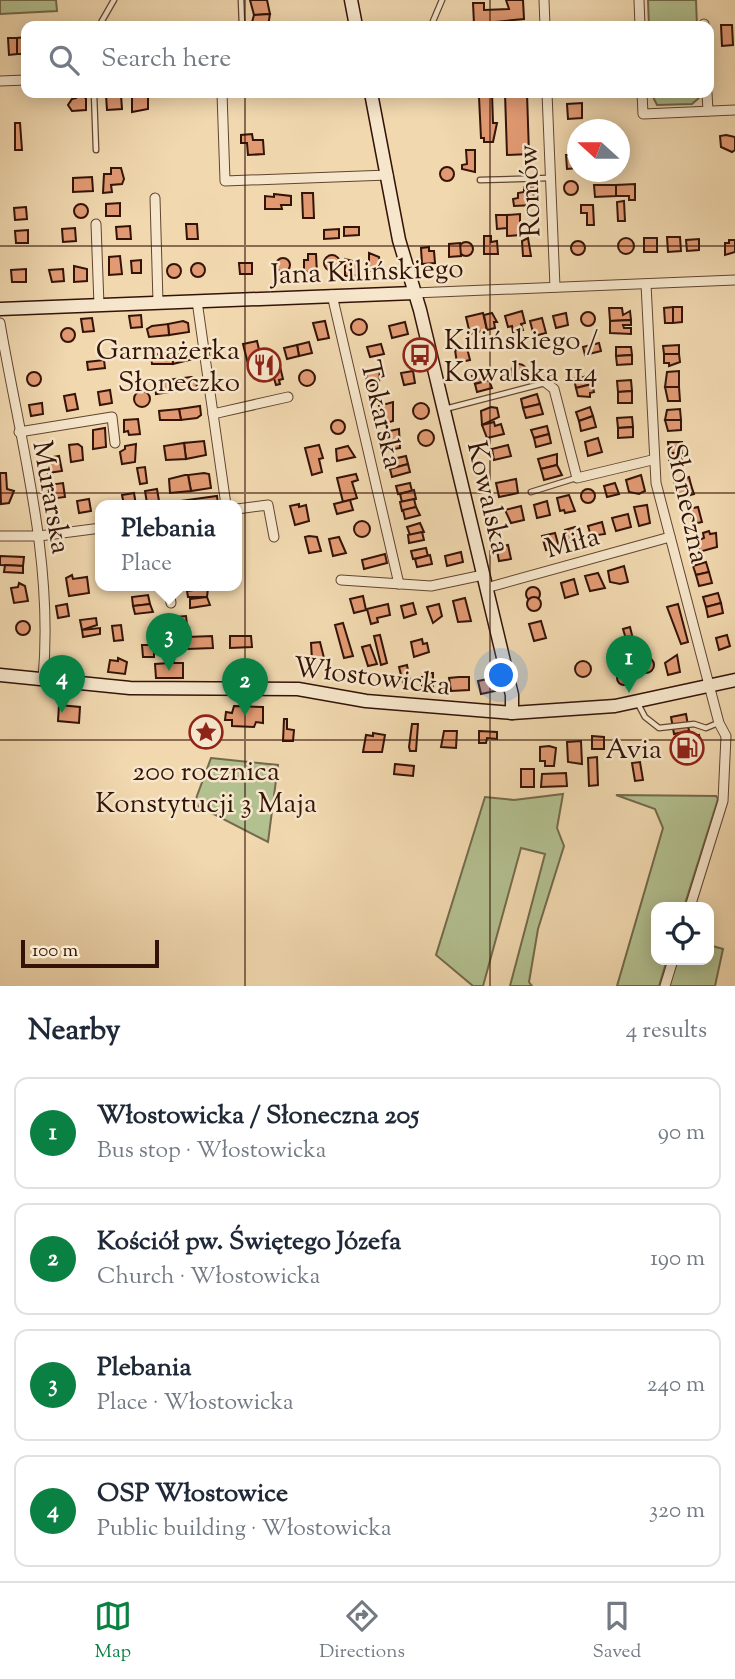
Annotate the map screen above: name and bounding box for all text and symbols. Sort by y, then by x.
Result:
search box [21,21,714,98]
icon: search [45,41,83,79]
text: Search here [101,41,231,78]
north arrow [567,119,630,182]
street label: Romów [509,144,553,238]
street label: Jana Kilińskiego [268,250,464,296]
place label: Kilińskiego / Kowalska 114 [444,322,598,394]
place label: Garmażerka Słoneczko [96,332,240,404]
bus stop icon: Kilińskiego / Kowalska 114 [401,336,439,374]
restaurant icon: Garmażerka Słoneczko [245,346,283,384]
street label: Tokarska [348,357,412,473]
street label: Kowalska [455,437,519,558]
street label: Murarska [20,438,80,557]
street label: Słoneczna [654,440,718,567]
popup [95,500,242,591]
text: Plebania [121,511,216,548]
street label: Miła [541,518,604,570]
text: Place [121,548,172,581]
pin: 3 [146,613,192,671]
pin: 1 [606,635,652,693]
street label: Włostowicka [291,648,453,707]
pin: 4 [39,655,85,713]
pin: 2 [222,658,268,716]
your location [484,658,518,692]
place icon: 200 rocznica Konstytucji 3 Maja [187,713,225,751]
fuel station icon: Avia [668,729,706,767]
place label: Avia [605,731,662,771]
place label: 200 rocznica Konstytucji 3 Maja [95,753,317,825]
map controls [651,902,714,965]
button: locate [651,902,714,965]
scale bar [21,937,159,969]
text: 100 m [32,938,78,965]
text: Nearby [28,1010,120,1053]
text: 4 results [626,1015,707,1048]
text: Włostowicka / Słoneczna 205 [97,1098,419,1135]
text: 1 [49,1117,57,1150]
text: 90 m [658,1117,705,1150]
text: Bus stop · Włostowicka [97,1135,326,1168]
text: Kościół pw. Świętego Józefa [97,1224,401,1261]
text: 2 [48,1243,58,1276]
text: 190 m [650,1243,705,1276]
text: Church · Włostowicka [97,1261,320,1294]
text: Plebania [97,1350,191,1387]
text: 3 [48,1369,58,1402]
text: 240 m [647,1369,705,1402]
text: Place · Włostowicka [97,1387,294,1420]
text: OSP Włostowice [97,1476,288,1513]
text: 4 [47,1495,59,1528]
text: 320 m [649,1495,705,1528]
text: Public building · Włostowicka [97,1513,392,1546]
tab: Map [94,1597,132,1666]
tab: Directions [319,1597,405,1666]
tab: Saved [592,1597,641,1666]

